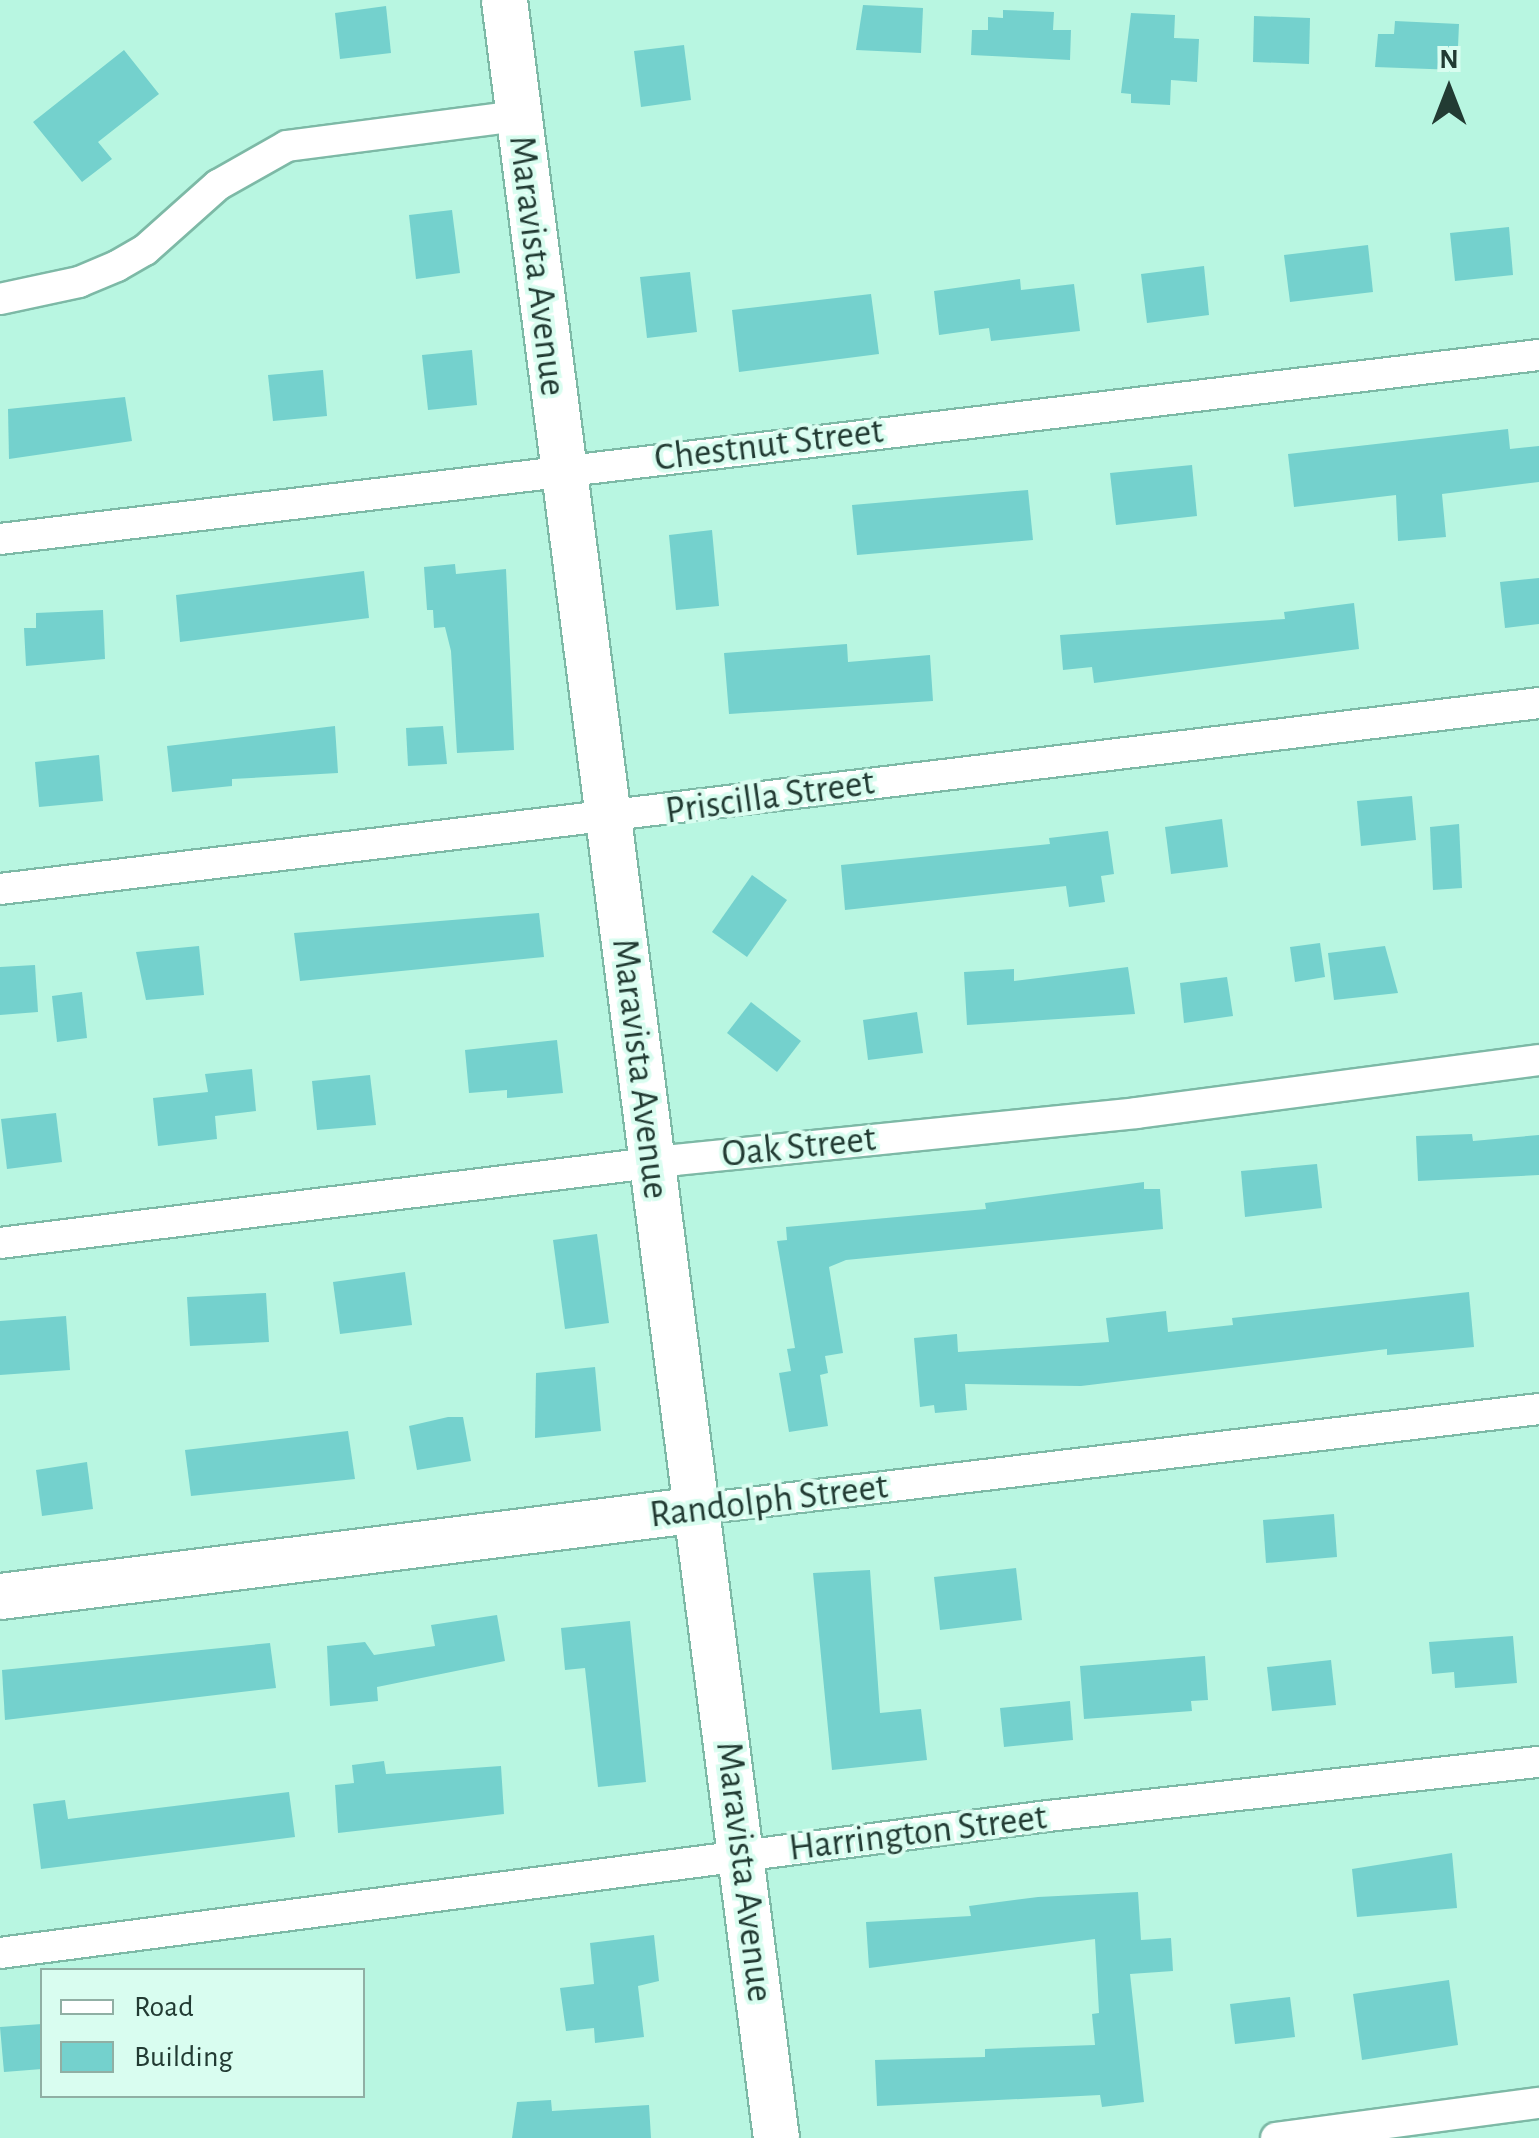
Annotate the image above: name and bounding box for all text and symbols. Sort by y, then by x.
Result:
north arrow [1399,40,1499,140]
text: N [1439,46,1459,74]
street label: Maravista Avenue [497,133,575,399]
street label: Chestnut Street [652,409,886,483]
street label: Priscilla Street [663,761,877,835]
street label: Maravista Avenue [600,936,678,1202]
street label: Oak Street [720,1117,878,1179]
street label: Randolph Street [647,1465,891,1539]
street label: Maravista Avenue [704,1739,782,2005]
street label: Harrington Street [786,1796,1050,1872]
legend [40,1968,365,2098]
text: Road [134,1992,194,2022]
text: Building [134,2042,233,2072]

